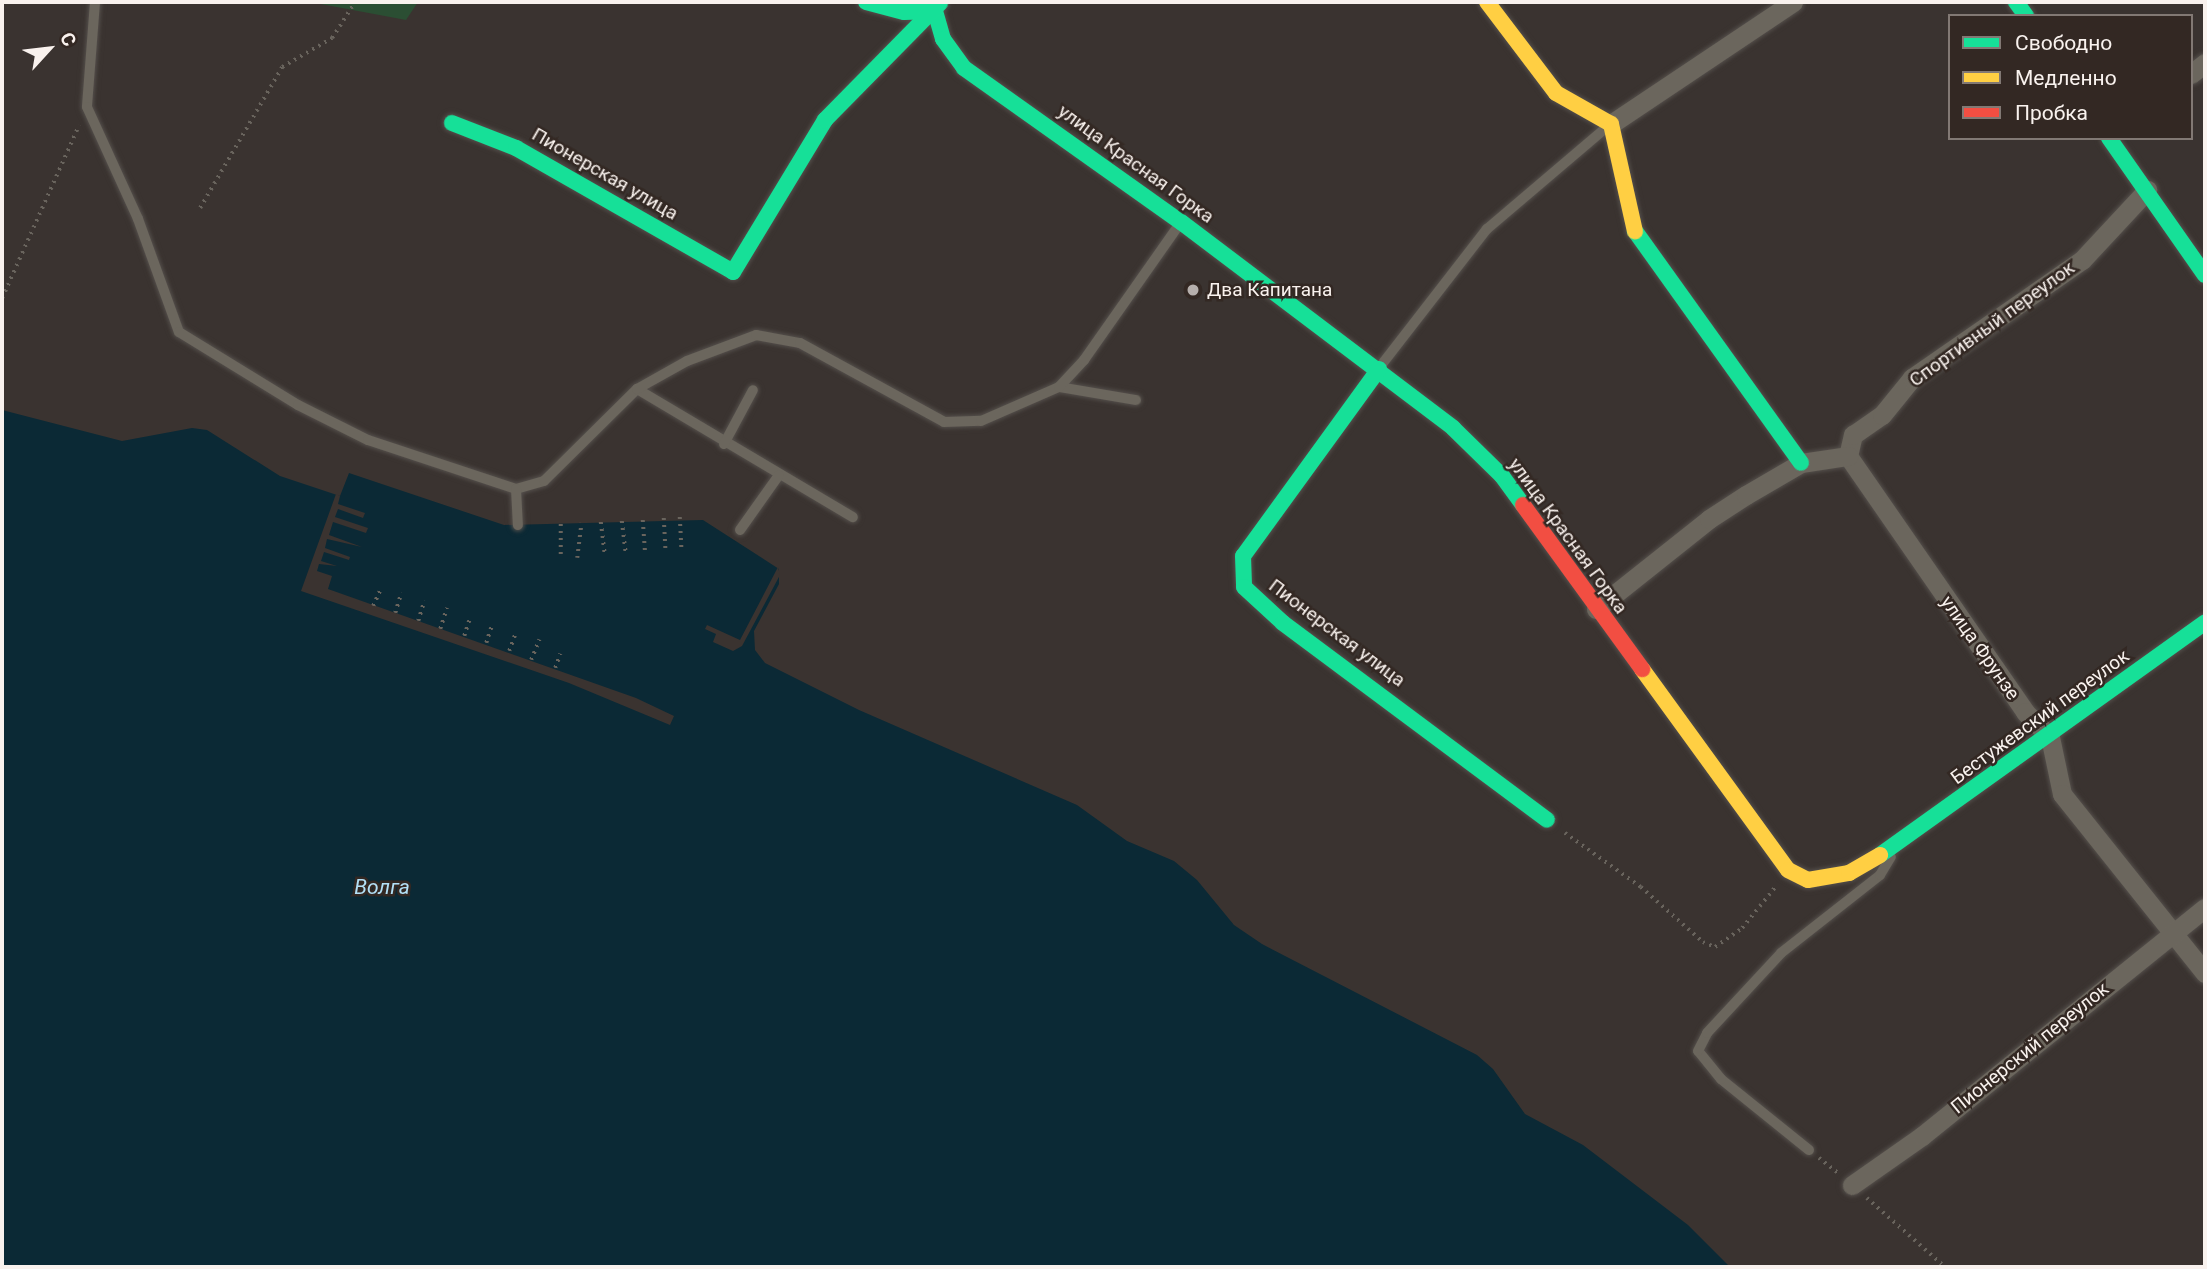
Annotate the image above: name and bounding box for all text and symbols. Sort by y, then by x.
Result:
north arrow [14,14,84,84]
legend [1948,14,2193,140]
text: С [55,28,81,50]
text: Свободно [2015,31,2112,55]
text: Медленно [2015,66,2117,90]
street label: улица Красная Горка [1054,100,1218,228]
text: Пробка [2015,101,2088,125]
street label: Пионерская улица [528,123,682,225]
street label: Спортивный переулок [1905,256,2079,392]
place label: Два Капитана [1207,279,1332,301]
marker: Два Капитана [1185,282,1201,298]
street label: улица Красная Горка [1504,454,1632,618]
street label: Пионерская улица [1264,574,1410,692]
street label: улица Фрунзе [1936,592,2024,704]
street label: Бестужевский переулок [1946,645,2134,789]
water label: Волга [354,874,410,900]
street label: Пионерский переулок [1947,977,2113,1119]

